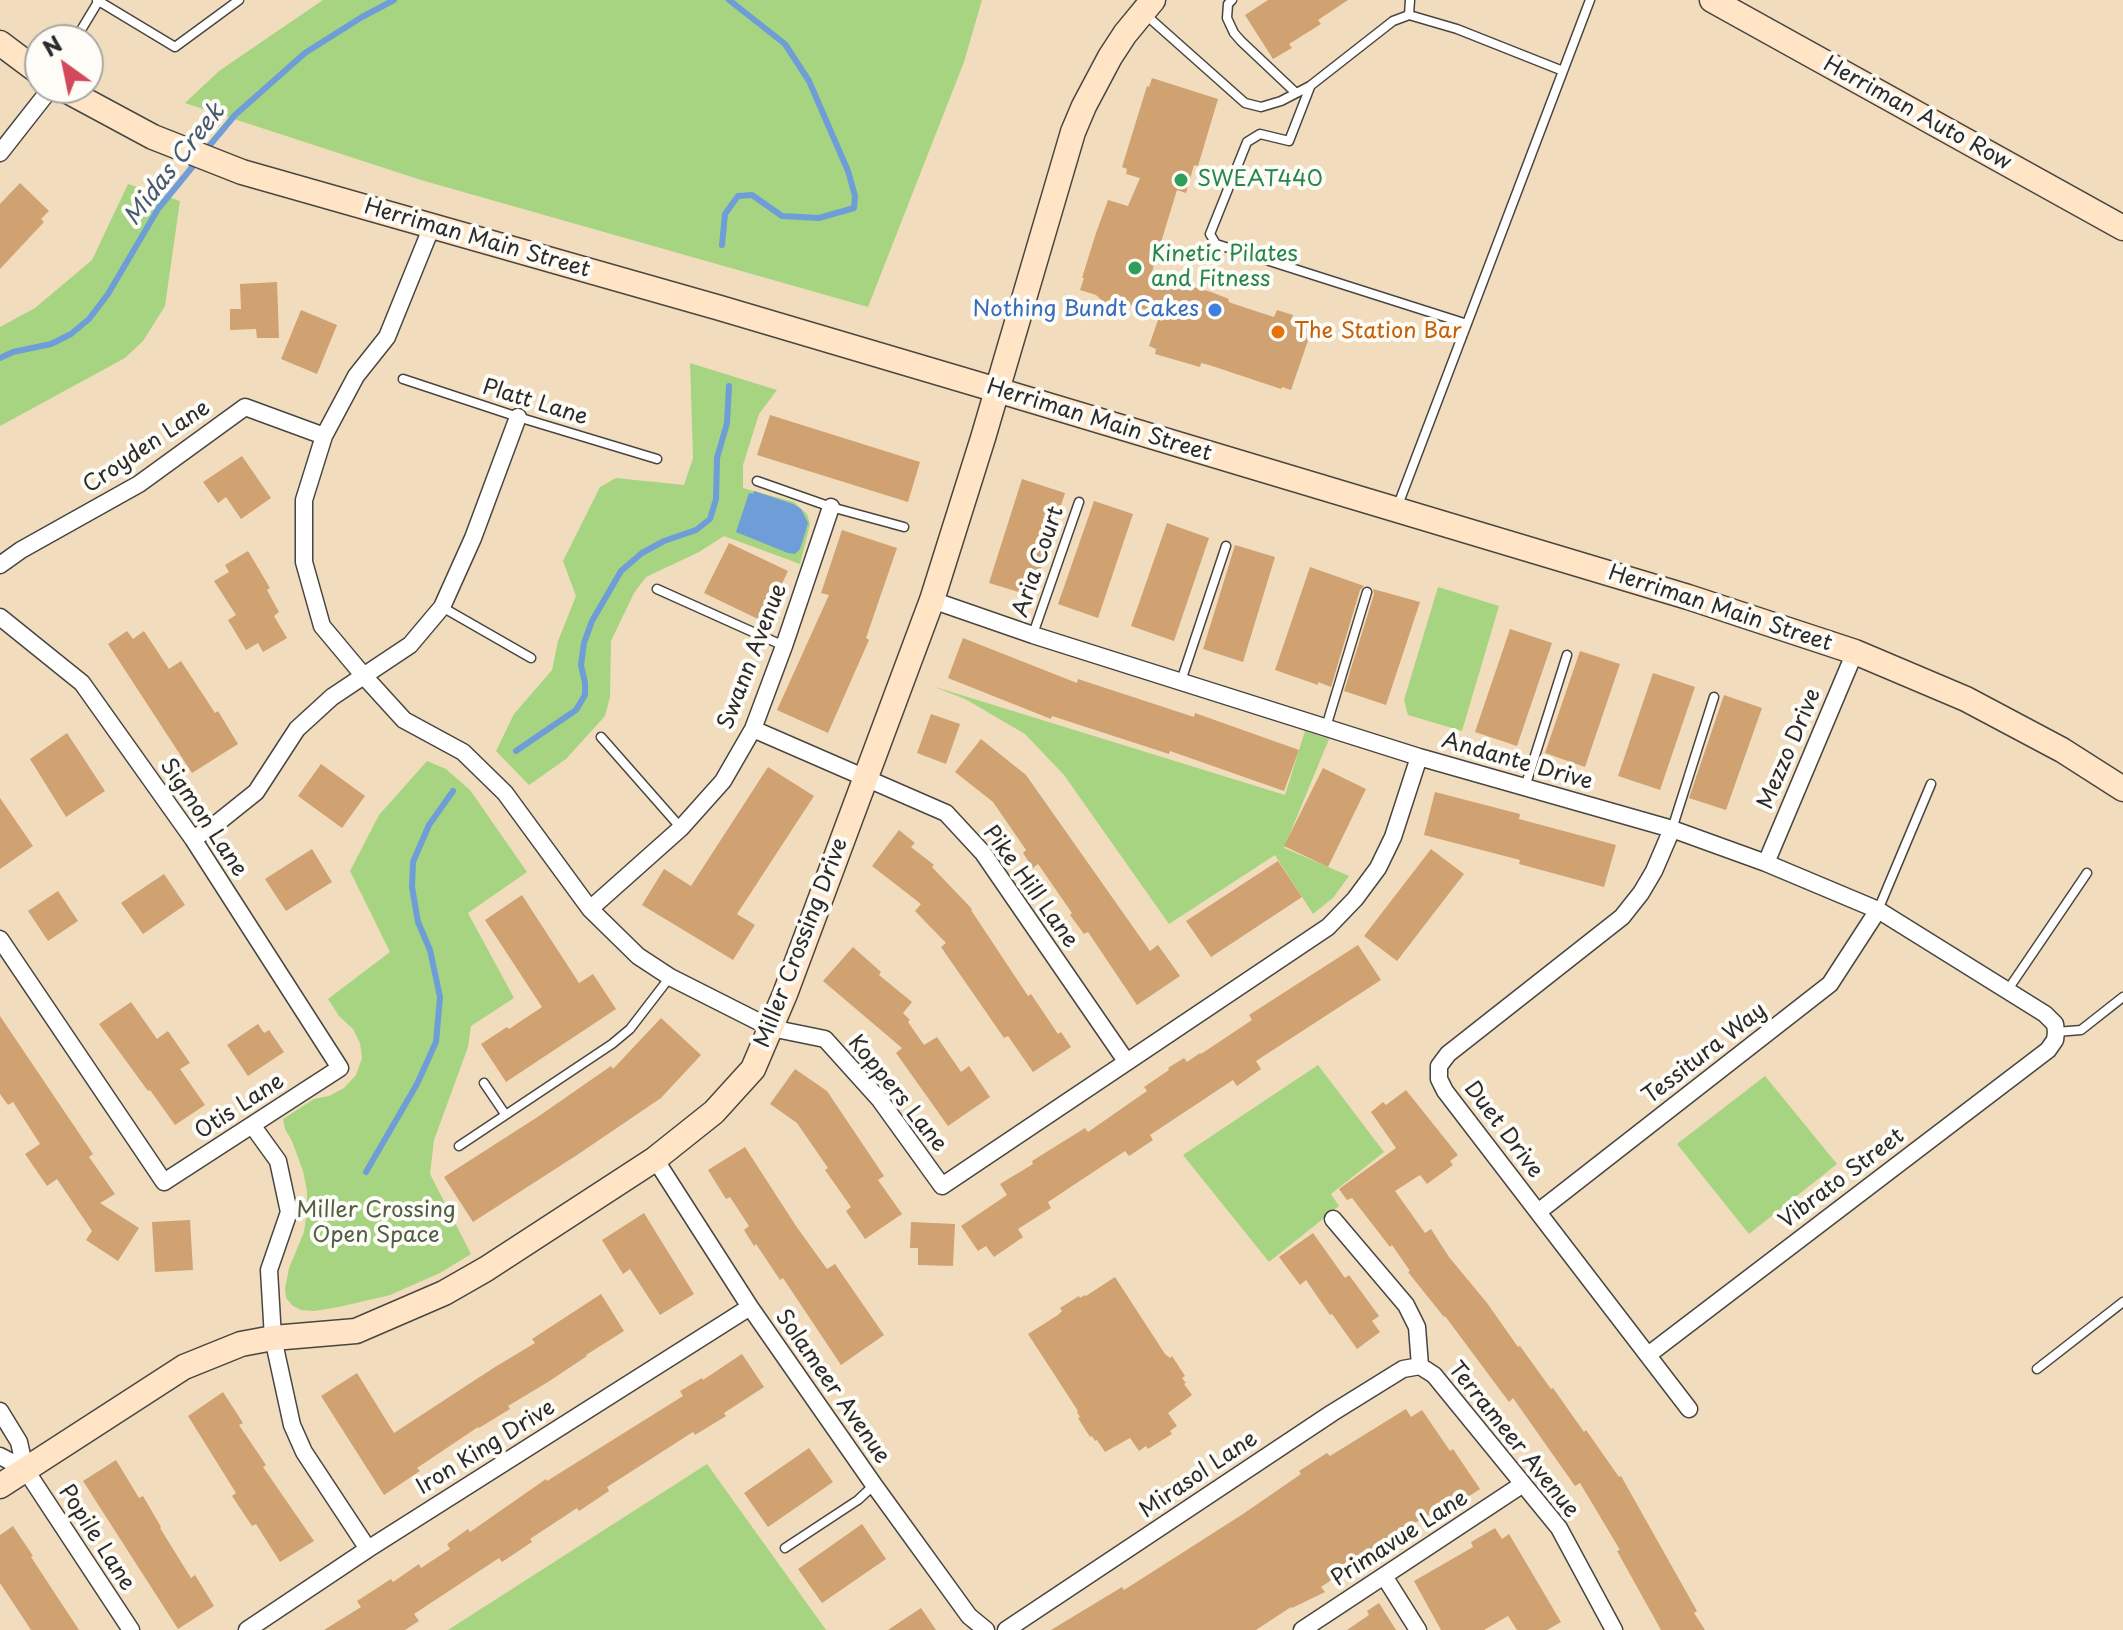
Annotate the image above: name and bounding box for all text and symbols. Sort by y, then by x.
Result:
north arrow [24,24,104,104]
text: N [35,27,68,64]
street label: Herriman Auto Row [1818,51,2016,177]
water label: Midas Creek [119,98,231,232]
place label: SWEAT440 [1197,167,1323,193]
marker: SWEAT440 [1172,171,1190,189]
street label: Herriman Main Street [361,194,593,284]
place label: Kinetic Pilates and Fitness [1151,242,1298,294]
marker: Kinetic Pilates and Fitness [1126,259,1144,277]
place label: Nothing Bundt Cakes [973,297,1199,323]
marker: Nothing Bundt Cakes [1206,301,1224,319]
place label: The Station Bar [1294,319,1462,345]
marker: The Station Bar [1269,323,1287,341]
street label: Platt Lane [479,374,591,432]
street label: Herriman Main Street [983,374,1215,468]
street label: Croyden Lane [78,395,216,499]
street label: Aria Court [1008,503,1070,621]
street label: Herriman Main Street [1605,560,1835,658]
street label: Swann Avenue [713,580,793,734]
street label: Mezzo Drive [1753,685,1827,813]
street label: Andante Drive [1438,728,1596,796]
street label: Sigmon Lane [154,754,252,882]
street label: Pike Hill Lane [977,821,1083,953]
street label: Miller Crossing Drive [750,834,854,1052]
street label: Tessitura Way [1638,998,1772,1110]
street label: Koppers Lane [842,1030,952,1158]
street label: Otis Lane [191,1068,289,1146]
street label: Duet Drive [1458,1076,1548,1184]
street label: Vibrato Street [1774,1123,1910,1235]
park label: Miller Crossing Open Space [296,1198,456,1250]
street label: Solameer Avenue [769,1305,895,1469]
street label: Terrameer Avenue [1442,1357,1584,1523]
street label: Iron King Drive [412,1395,560,1501]
street label: Mirasol Lane [1135,1426,1263,1524]
street label: Popile Lane [52,1480,140,1596]
street label: Primavue Lane [1327,1485,1473,1593]

